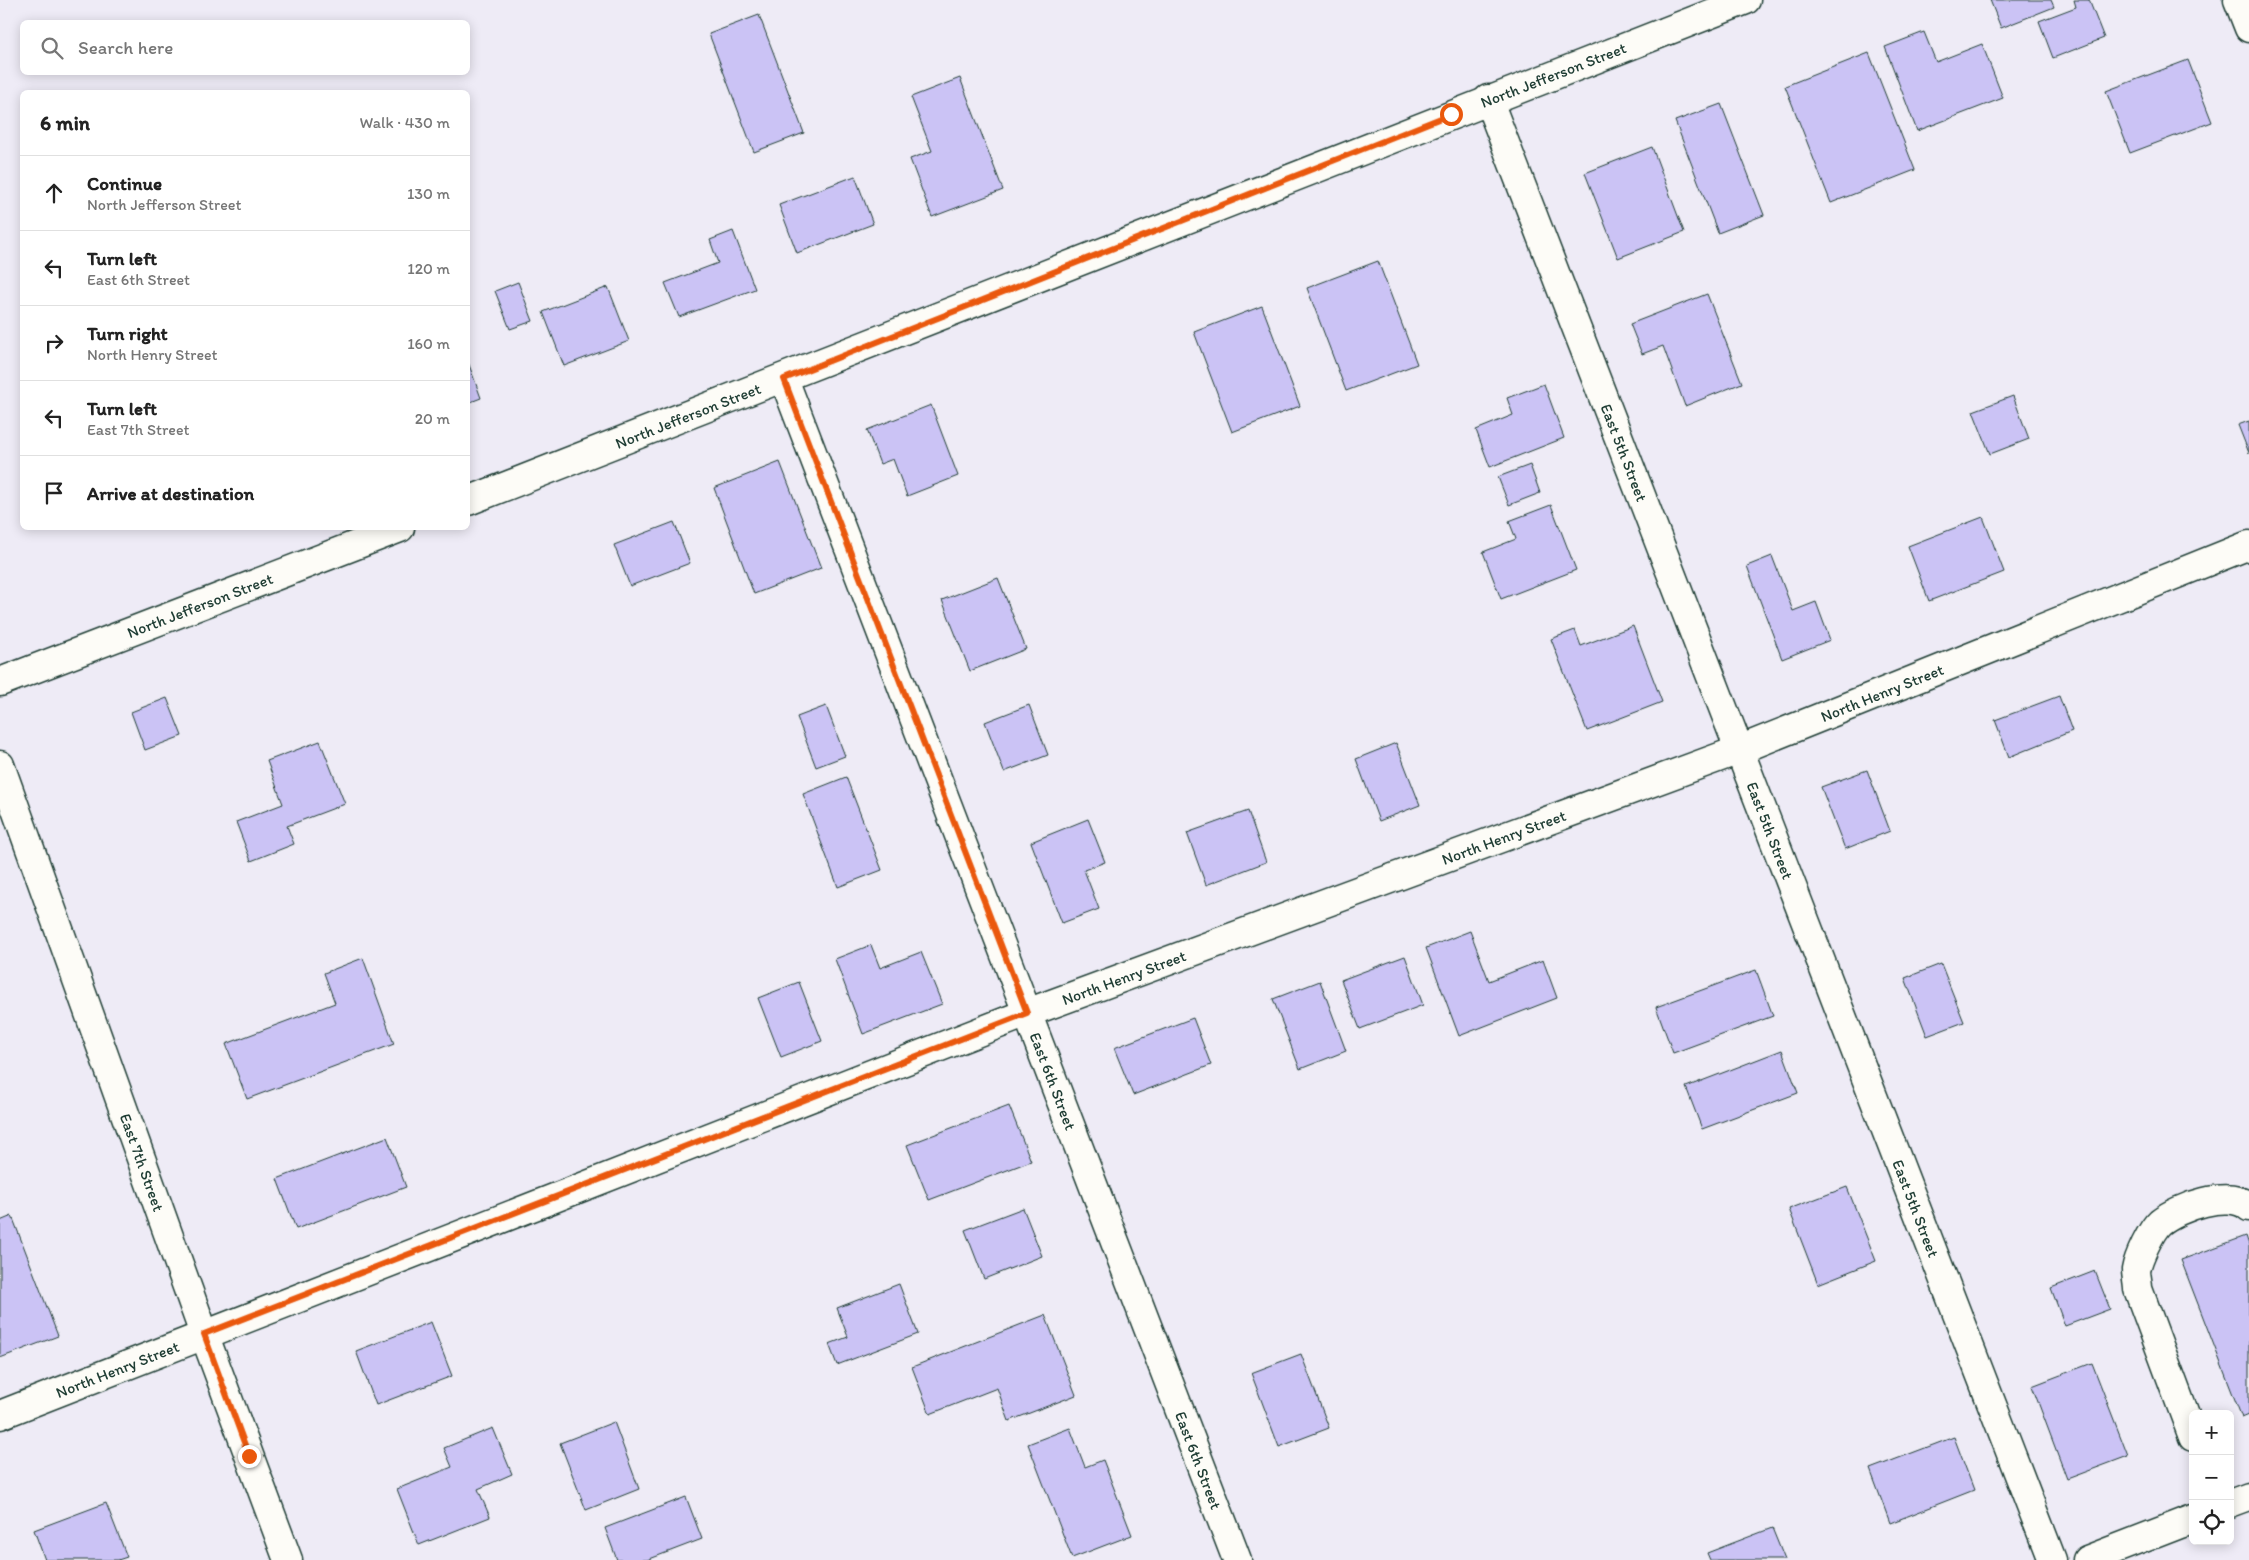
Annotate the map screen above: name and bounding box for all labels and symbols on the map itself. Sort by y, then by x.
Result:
street label: North Jefferson Street [1478,38,1629,112]
route start [1440,103,1463,126]
street label: North Jefferson Street [613,379,764,453]
street label: East 5th Street [1597,401,1651,504]
street label: North Jefferson Street [124,569,275,642]
street label: North Henry Street [1818,660,1946,726]
street label: East 5th Street [1742,779,1797,882]
street label: North Henry Street [1439,806,1568,869]
street label: North Henry Street [1059,946,1189,1009]
street label: East 6th Street [1025,1030,1080,1133]
street label: East 7th Street [116,1111,168,1214]
street label: East 5th Street [1888,1157,1943,1260]
street label: North Henry Street [53,1337,182,1402]
street label: East 6th Street [1171,1409,1226,1512]
route end [238,1445,261,1468]

